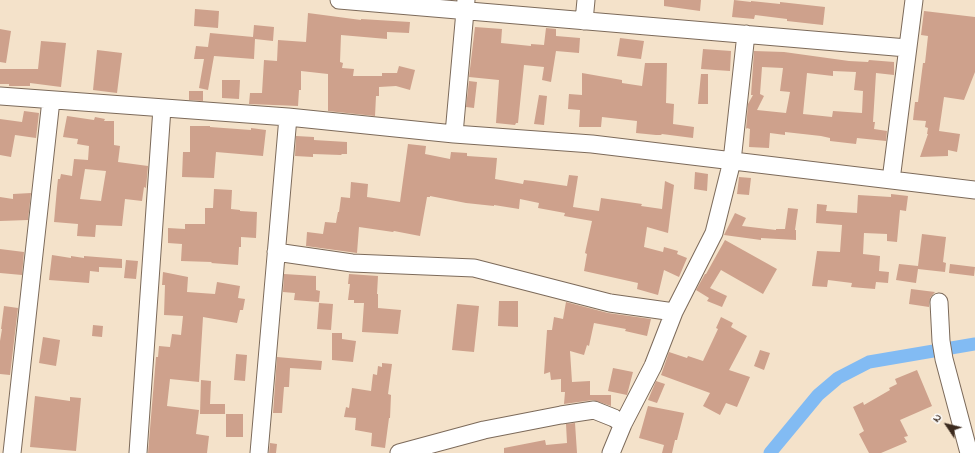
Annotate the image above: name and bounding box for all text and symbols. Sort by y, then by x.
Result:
north arrow [927,405,967,445]
text: N [928,410,946,426]

